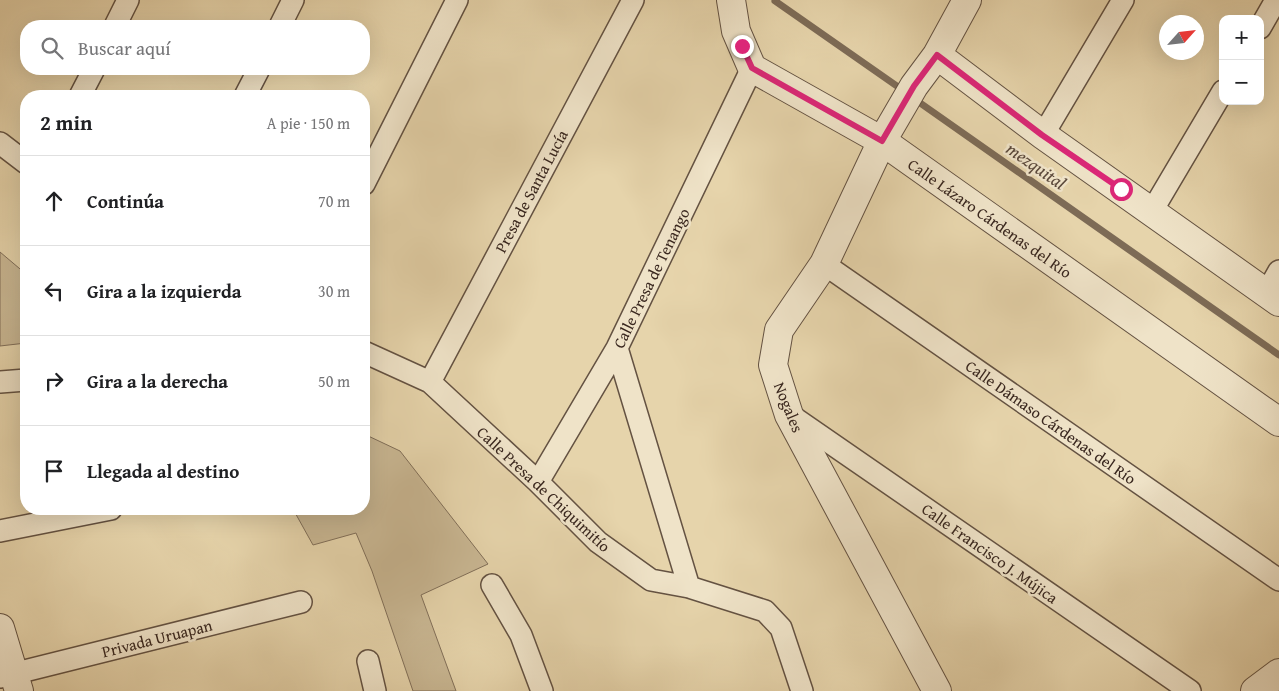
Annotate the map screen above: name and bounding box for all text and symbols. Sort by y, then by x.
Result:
north arrow [1159,15,1204,60]
map controls [1219,15,1264,105]
button: + [1219,15,1264,60]
search box [20,20,370,75]
icon: search [38,34,66,62]
text: Buscar aquí [78,34,171,62]
route end [731,35,754,58]
button: − [1219,60,1264,105]
text: 2 min [40,107,92,138]
text: A pie · 150 m [267,111,350,135]
street label: Presa de Santa Lucía [488,125,574,257]
water label: mezquital [1001,135,1072,196]
street label: Calle Lázaro Cárdenas del Río [903,152,1077,284]
route start [1110,178,1133,201]
icon: ahead [40,187,68,215]
text: Continúa [87,187,164,215]
text: 70 m [318,189,350,213]
street label: Calle Presa de Tenango [607,204,695,352]
icon: left [40,277,68,305]
text: Gira a la izquierda [87,277,242,305]
text: 30 m [318,279,350,303]
street label: Calle Dámaso Cárdenas del Río [961,354,1141,490]
icon: right [40,367,68,395]
text: Gira a la derecha [87,367,228,395]
text: 50 m [318,369,350,393]
street label: Nogales [768,378,810,436]
street label: Calle Presa de Chiquimitío [472,420,616,558]
icon: arrive [40,457,68,485]
text: Llegada al destino [87,457,239,485]
street label: Calle Francisco J. Mújica [917,497,1063,609]
street label: Privada Uruapan [99,613,215,663]

